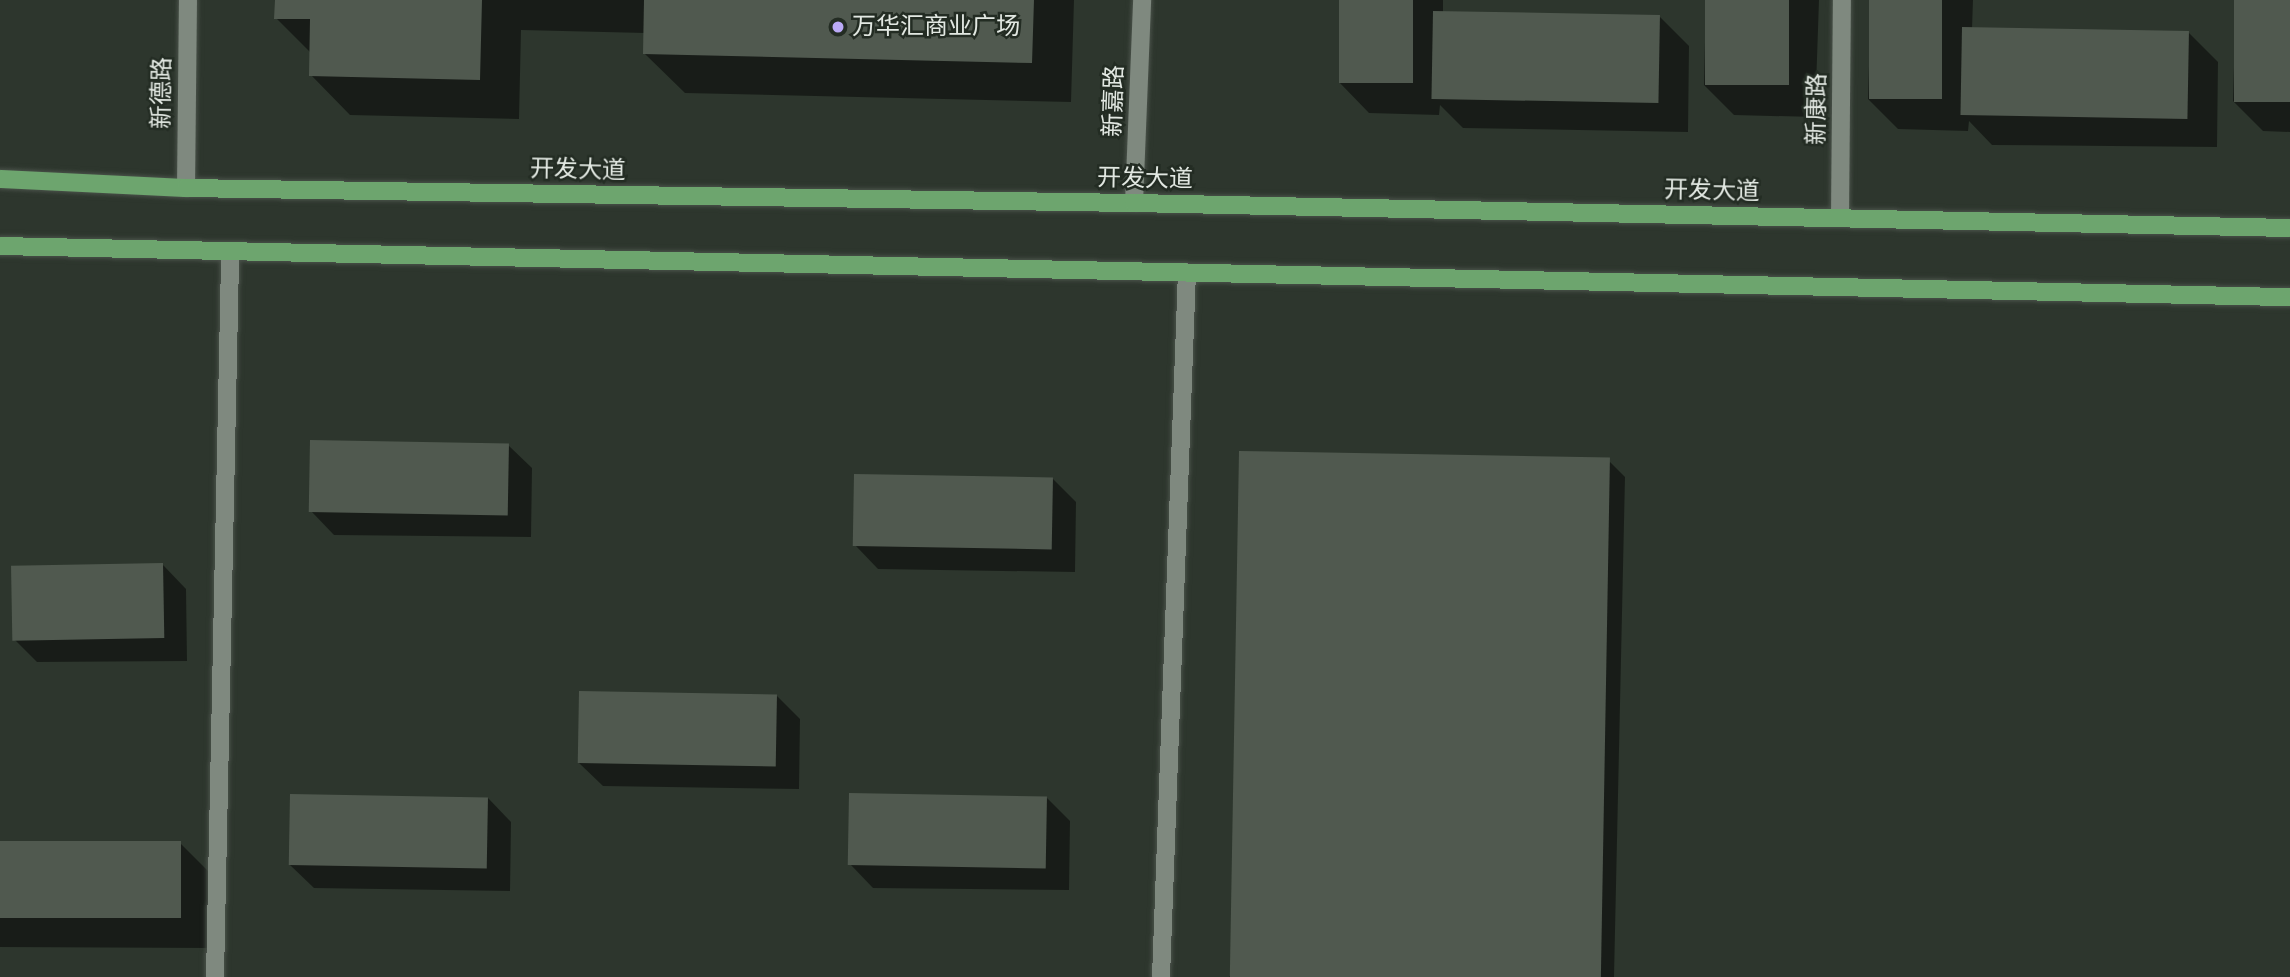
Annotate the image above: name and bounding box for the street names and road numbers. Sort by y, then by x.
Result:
street label: 新德路 [147,57,177,129]
street label: 新嘉路 [1098,65,1130,137]
street label: 新康路 [1802,73,1832,145]
street label: 开发大道 [530,155,626,185]
street label: 开发大道 [1097,164,1193,194]
street label: 开发大道 [1664,176,1760,206]

